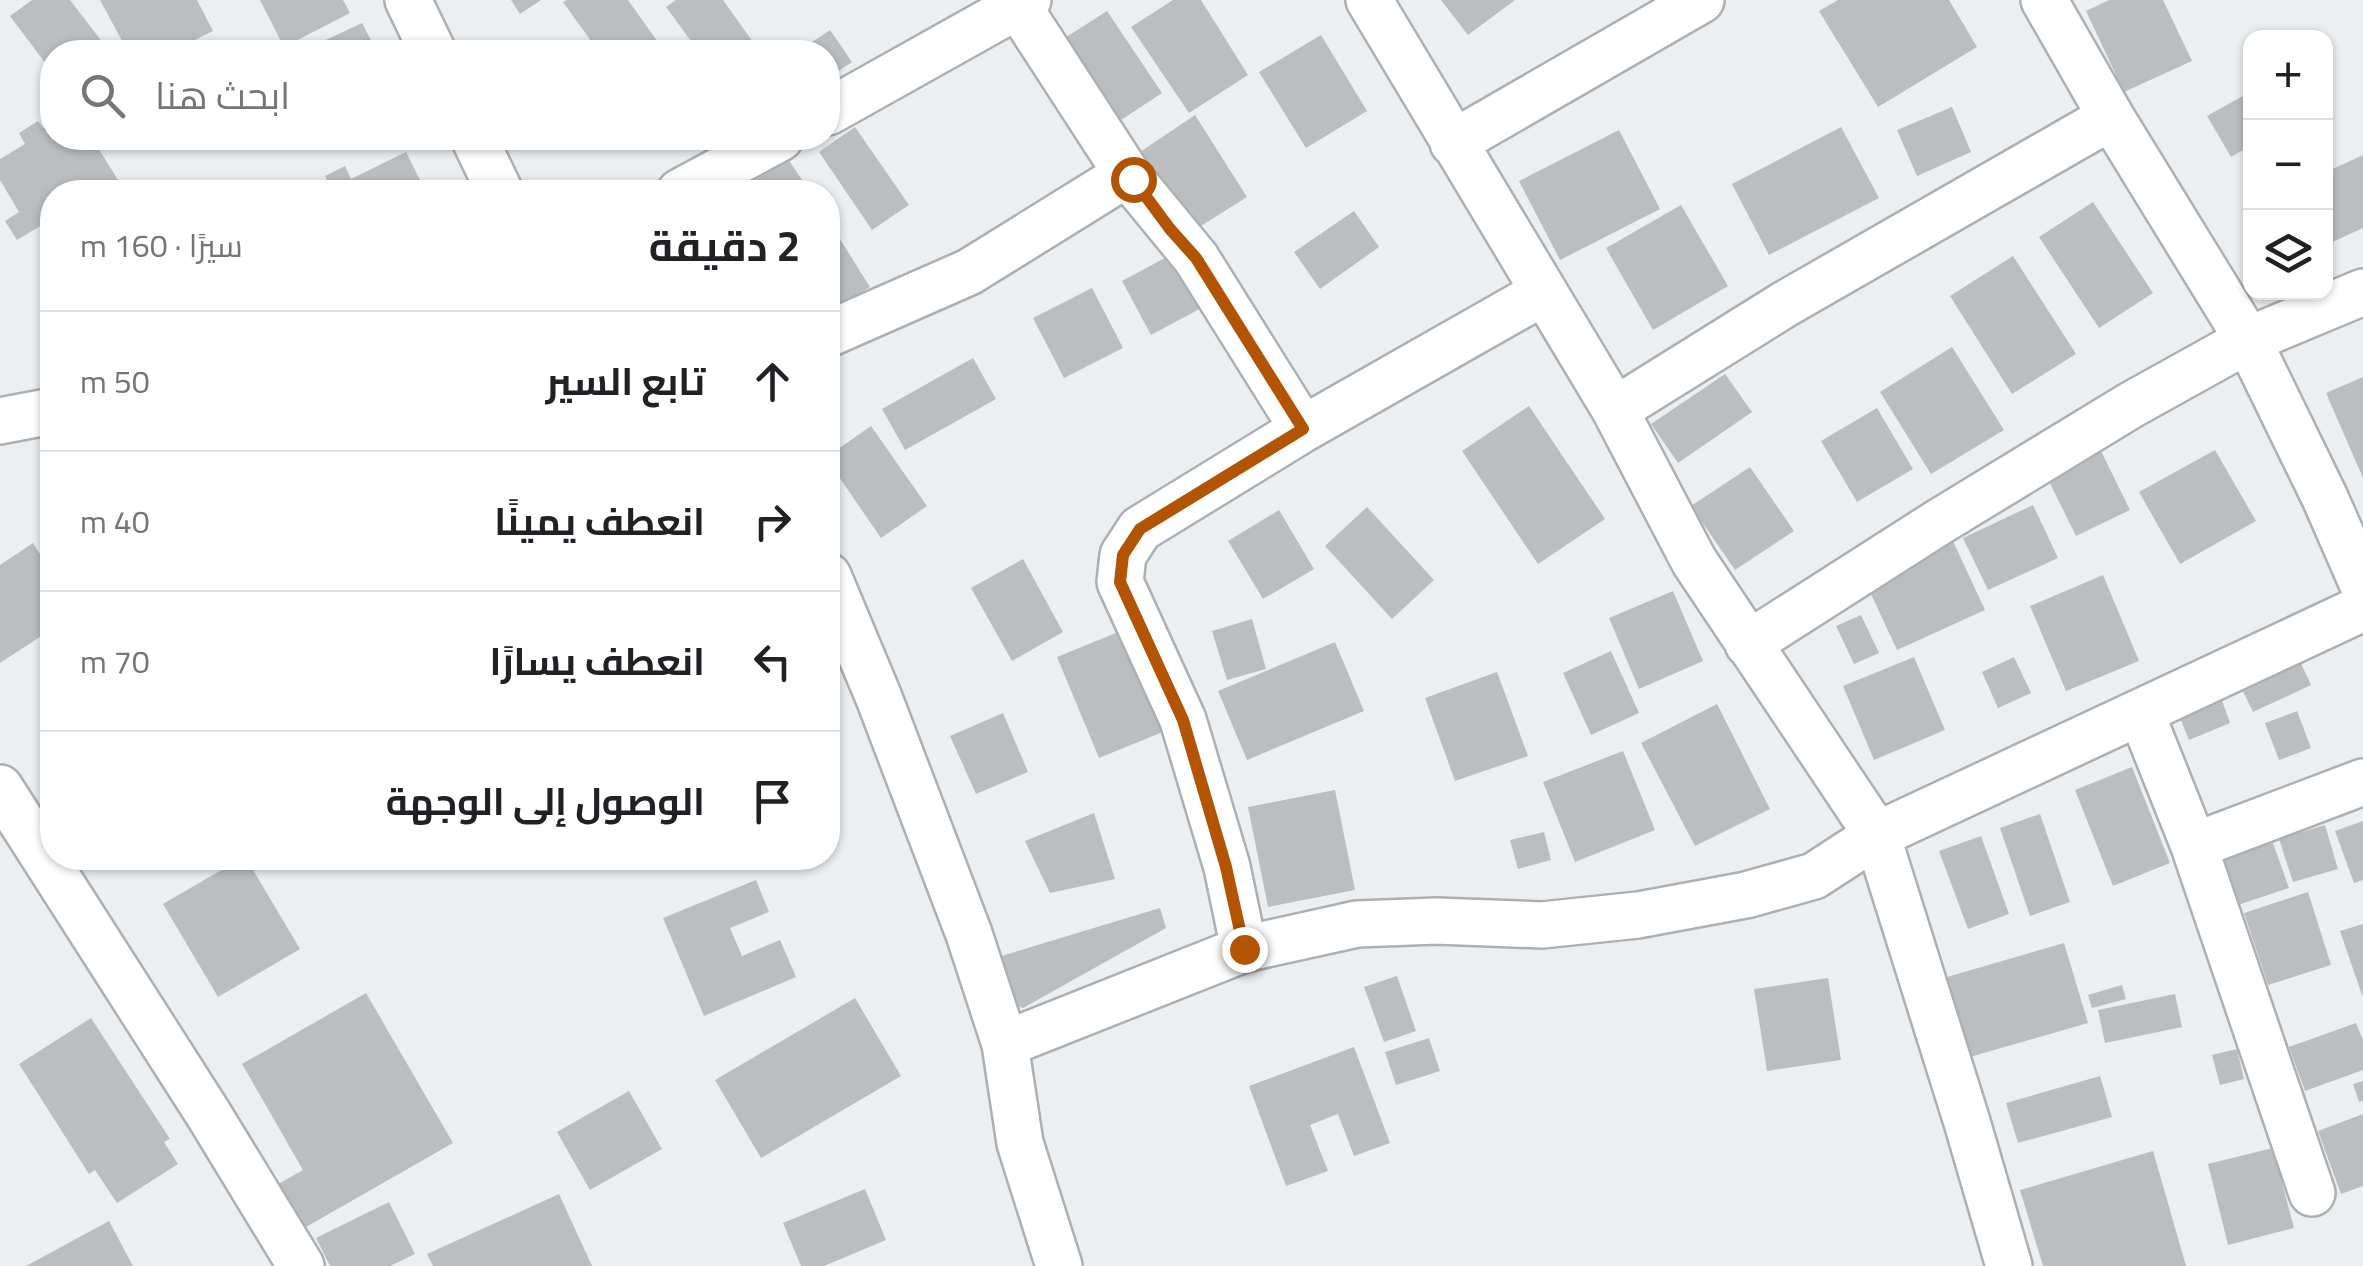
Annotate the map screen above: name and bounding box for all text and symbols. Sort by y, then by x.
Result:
map controls [2243,30,2333,300]
button: + [2243,30,2333,120]
search box [40,40,840,150]
text: ابحث هنا [155,59,290,131]
icon: search [75,68,130,123]
button: − [2243,120,2333,210]
route start [1111,157,1157,203]
text: 2 دقيقة [649,206,800,285]
button: layers [2243,210,2333,300]
text: سيرًا · 160 m [80,215,243,275]
text: تابع السير [546,345,705,417]
text: 50 m [80,351,150,411]
icon: ahead [745,354,800,409]
text: انعطف يمينًا [494,485,705,557]
text: 40 m [80,491,150,551]
icon: right [745,494,800,549]
text: انعطف يسارًا [489,625,705,697]
text: 70 m [80,631,150,691]
icon: left [745,634,800,689]
text: الوصول إلى الوجهة [386,765,705,837]
icon: arrive [745,774,800,829]
route end [1222,927,1268,973]

